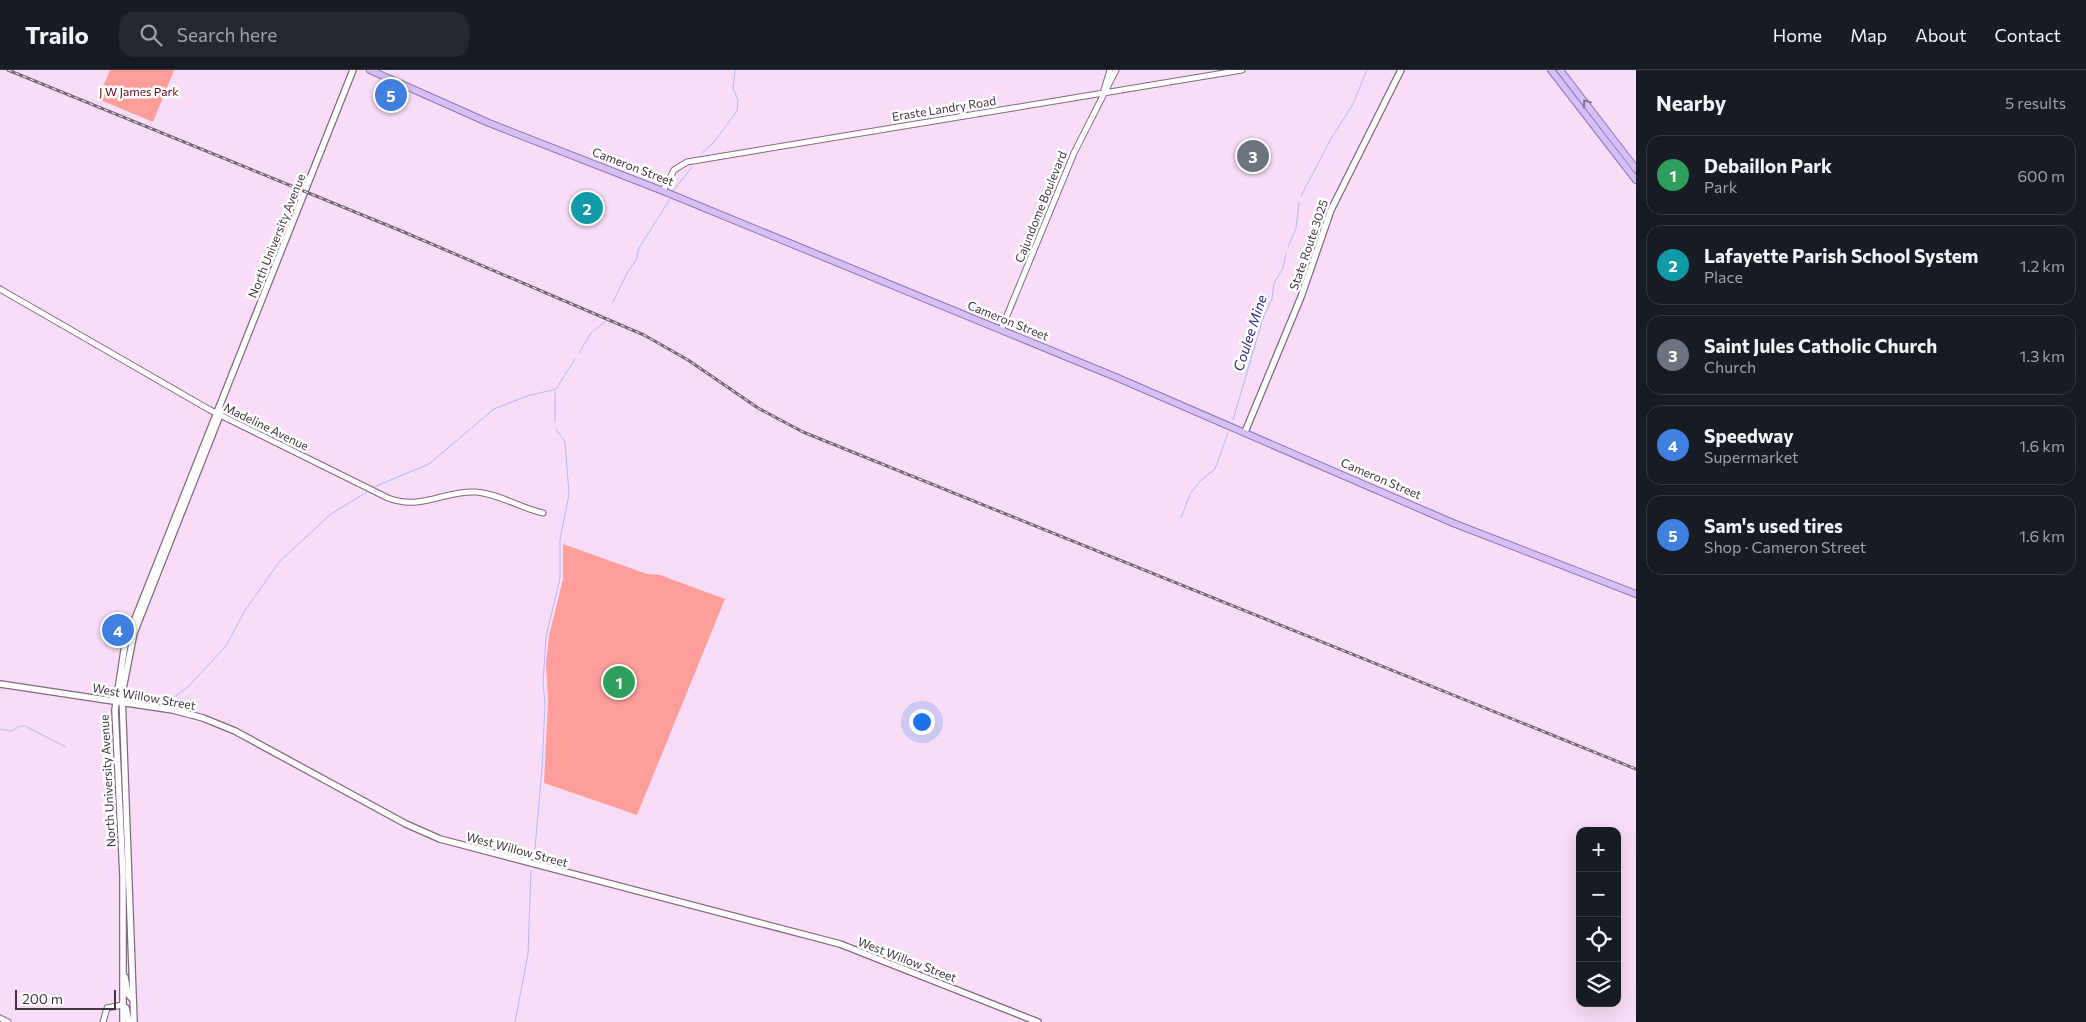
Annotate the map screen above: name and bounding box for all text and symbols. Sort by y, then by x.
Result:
search box [119,12,469,57]
text: Trailo [25,20,89,49]
icon: search [137,21,165,49]
text: Search here [177,23,277,46]
text: Home [1773,24,1822,46]
text: Map [1850,24,1887,46]
text: About [1915,24,1967,46]
text: Contact [1995,24,2061,46]
pin: 5 [375,76,407,114]
park label: J W James Park [99,84,179,99]
text: Nearby [1656,90,1726,115]
street label: Eraste Landry Road [891,93,997,123]
text: 5 results [2005,93,2066,112]
one-way arrow [1583,99,1592,109]
pin: 3 [1237,137,1269,175]
street label: Cameron Street [591,144,676,188]
street label: Cajundome Boulevard [1011,149,1069,264]
text: Debaillon Park [1704,154,1832,177]
text: 1 [1669,166,1677,185]
text: 600 m [2017,166,2065,185]
street label: North University Avenue [245,171,307,300]
text: Park [1704,177,1737,196]
pin: 2 [571,189,603,227]
street label: State Route 3025 [1286,198,1330,292]
text: Lafayette Parish School System [1704,244,1978,267]
text: 2 [1668,256,1678,275]
text: 1.2 km [2020,256,2065,275]
text: Place [1704,267,1743,286]
water label: Coulee Mine [1229,292,1270,373]
street label: Cameron Street [966,297,1051,343]
text: Saint Jules Catholic Church [1704,334,1937,357]
text: 3 [1668,346,1678,365]
text: 1.3 km [2020,346,2065,365]
text: Church [1704,357,1756,376]
street label: Madeline Avenue [222,400,311,453]
text: Speedway [1704,424,1794,447]
text: 4 [1668,436,1678,455]
text: 1.6 km [2019,436,2065,455]
text: Supermarket [1704,447,1799,466]
street label: Cameron Street [1339,455,1424,501]
text: Sam's used tires [1704,514,1843,537]
text: 5 [1668,526,1678,545]
text: 1.6 km [2019,526,2065,545]
text: Shop · Cameron Street [1704,537,1866,556]
pin: 4 [102,611,134,649]
pin: 1 [603,663,635,701]
street label: West Willow Street [91,680,197,712]
your location [909,709,935,735]
street label: North University Avenue [97,714,117,848]
map controls [1576,827,1621,1007]
button: + [1576,827,1621,872]
street label: West Willow Street [465,829,570,869]
button: − [1576,872,1621,917]
button: locate [1576,917,1621,962]
street label: West Willow Street [856,934,959,984]
button: layers [1576,962,1621,1007]
scale bar [15,987,116,1010]
text: 200 m [22,990,63,1007]

